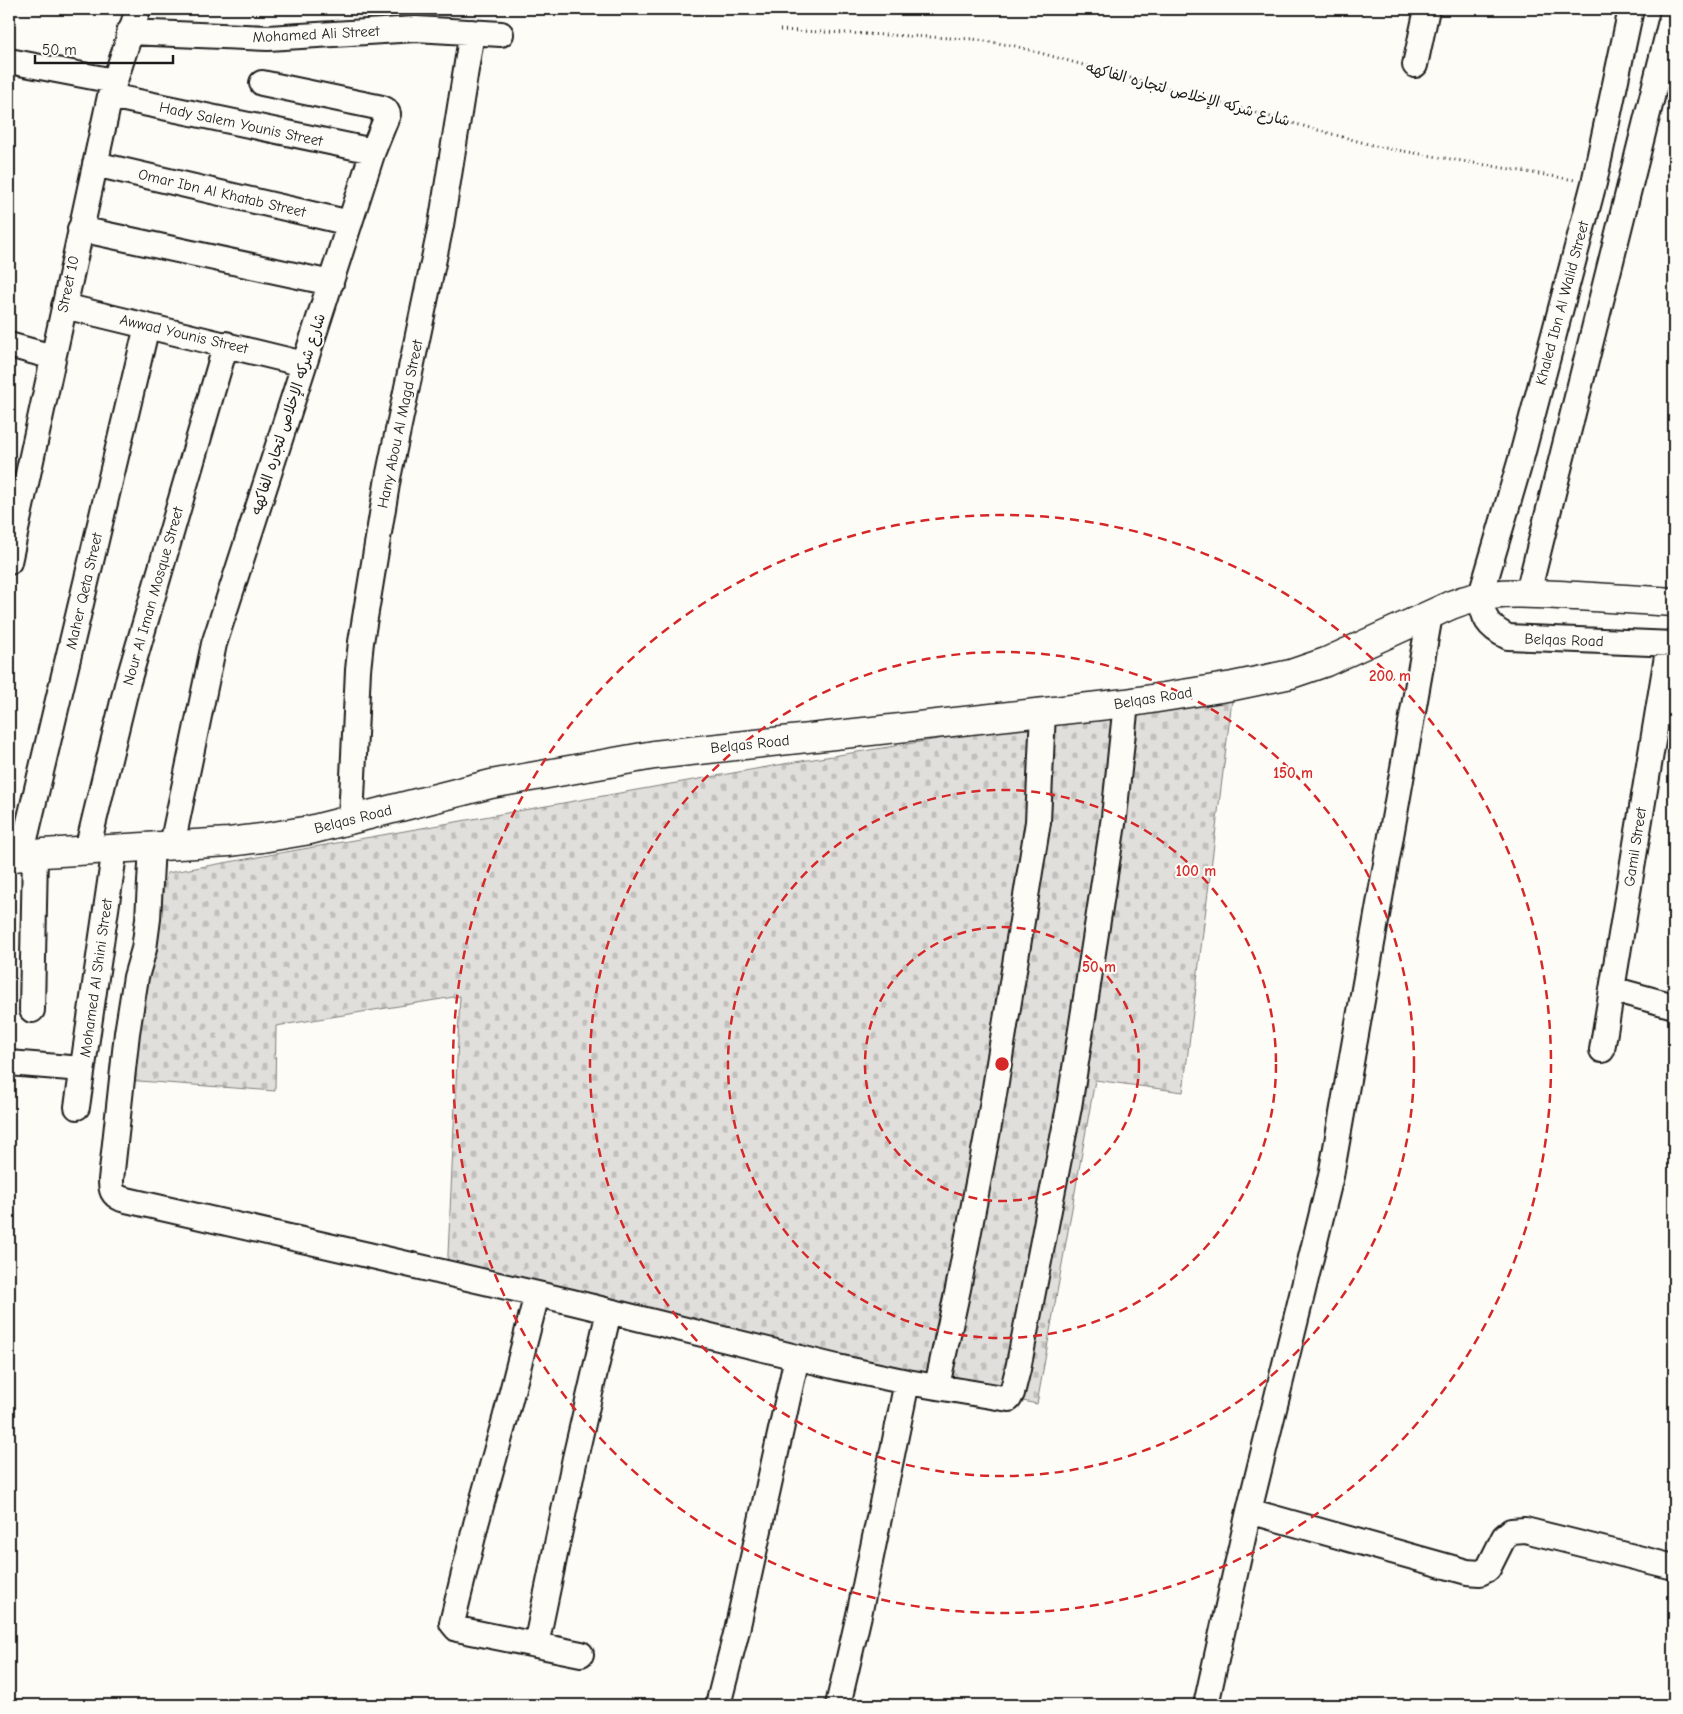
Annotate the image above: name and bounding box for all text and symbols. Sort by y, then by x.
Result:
street label: Mohamed Ali Street [252,22,381,46]
scale bar [35,32,172,64]
text: 50 m [42,41,77,59]
street label: شارع شركه الإخلاص لتجاره الفاكهه [1084,58,1292,131]
street label: Hady Salem Younis Street [158,98,325,150]
street label: Omar Ibn Al Khatab Street [136,165,308,221]
street label: Khaled Ibn Al Walid Street [1531,218,1593,387]
street label: Street 10 [53,254,83,314]
street label: Awwad Younis Street [118,310,251,358]
street label: شارع شركه الإخلاص لتجاره الفاكهه [247,311,330,517]
street label: Hany Abou Al Magd Street [373,337,427,510]
street label: Nour Al Iman Mosque Street [119,504,187,687]
street label: Maher Qeta Street [62,530,106,651]
street label: Belqas Road [1524,630,1604,650]
text: 200 m [1369,667,1411,685]
street label: Belqas Road [1112,683,1194,713]
street label: Belqas Road [710,731,790,757]
text: 150 m [1273,764,1313,782]
street label: Belqas Road [312,801,394,837]
street label: Gamil Street [1620,805,1650,888]
text: 100 m [1176,862,1216,880]
street label: Mohamed Al Shini Street [76,897,116,1059]
text: 50 m [1082,958,1116,976]
centre of rings [993,1055,1011,1073]

